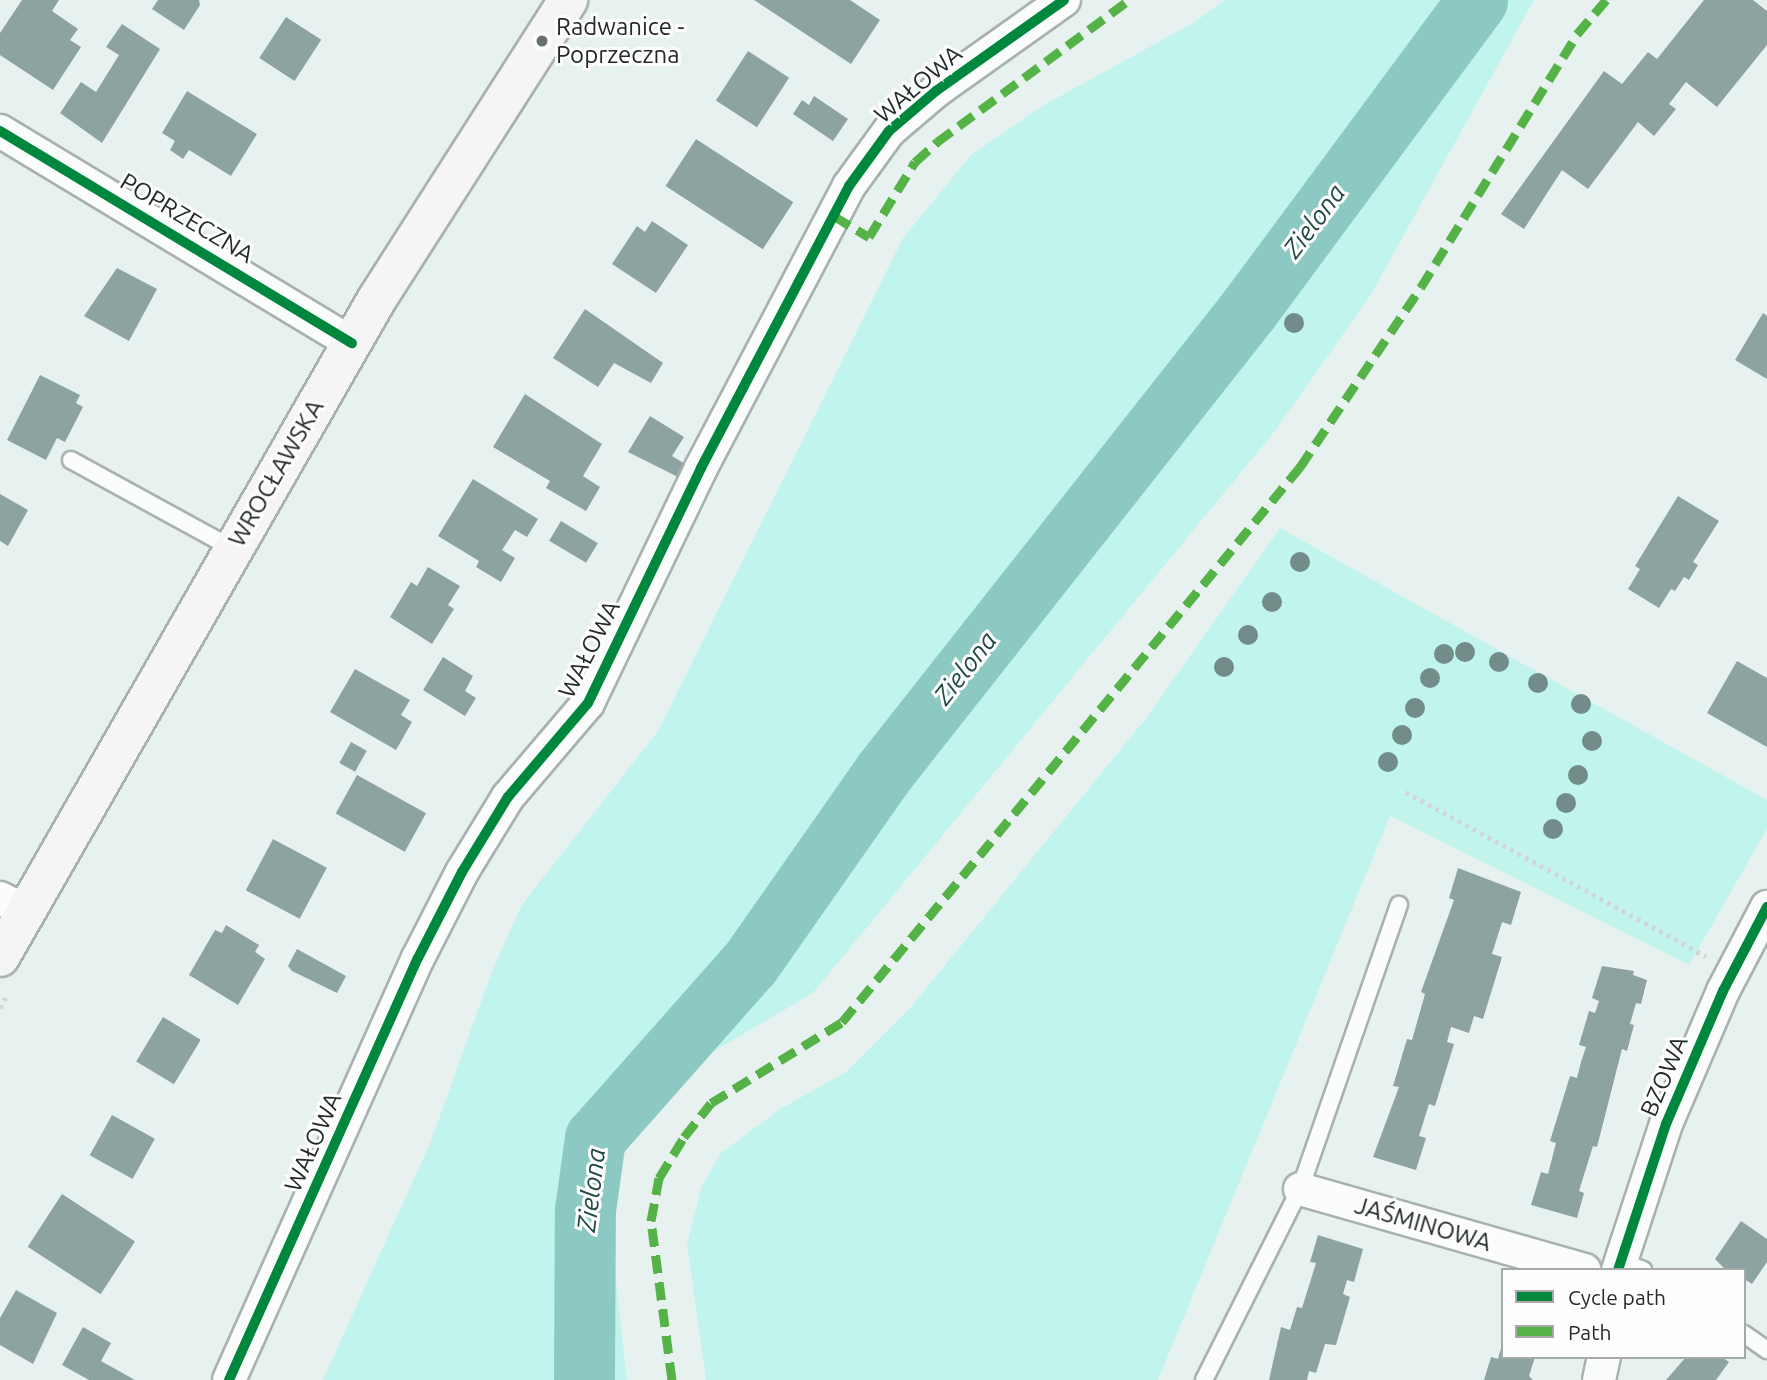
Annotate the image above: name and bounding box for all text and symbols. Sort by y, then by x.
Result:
place label: Radwanice - Poprzeczna [556,13,685,69]
marker: Radwanice - Poprzeczna [534,33,550,49]
street label: WAŁOWA [868,39,968,129]
street label: POPRZECZNA [115,167,259,269]
water label: Zielona [1276,178,1352,264]
street label: WROCŁAWSKA [222,394,330,552]
street label: WAŁOWA [552,595,626,703]
water label: Zielona [927,625,1003,711]
street label: BZOWA [1634,1031,1694,1121]
street label: WAŁOWA [278,1088,348,1196]
water label: Zielona [570,1146,612,1234]
street label: JAŚMINOWA [1351,1191,1495,1257]
legend [1501,1268,1746,1359]
text: Cycle path [1568,1285,1666,1309]
text: Path [1568,1320,1611,1344]

